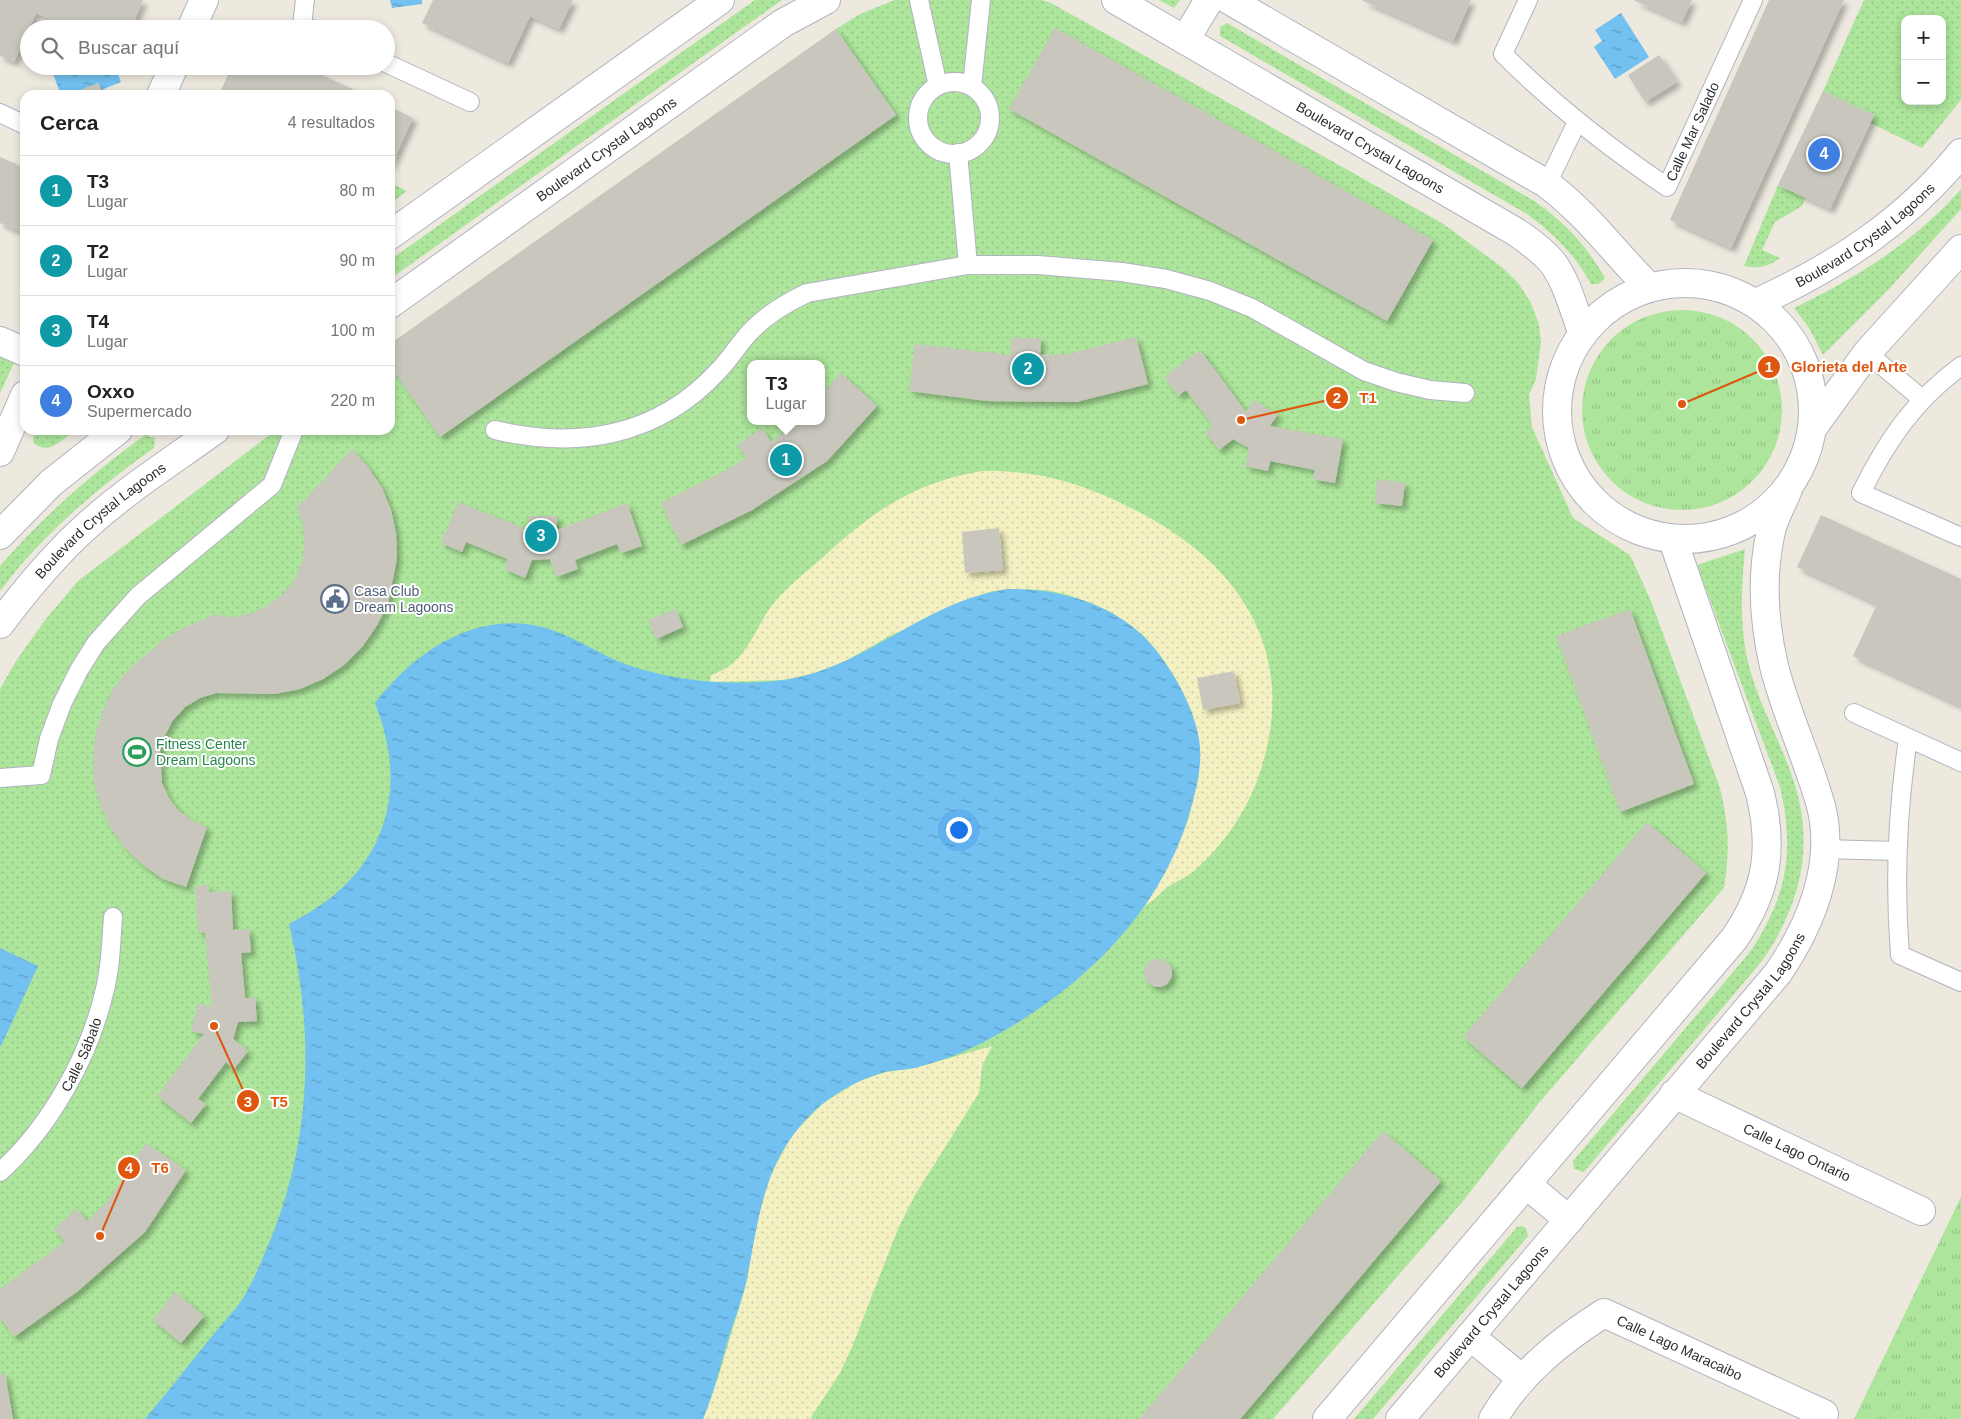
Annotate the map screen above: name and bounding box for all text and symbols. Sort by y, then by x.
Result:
map controls [1901,15,1946,105]
button: + [1901,15,1946,60]
search box [20,20,395,75]
icon: search [38,34,66,62]
text: Buscar aquí [78,37,179,58]
button: − [1901,60,1946,105]
street label: Calle Mar Salado [1663,79,1722,184]
street label: Boulevard Crystal Lagoons [533,94,679,205]
street label: Boulevard Crystal Lagoons [1294,98,1447,197]
text: Cerca [40,111,98,134]
text: 4 resultados [288,114,375,131]
pin: 4 [1808,135,1840,173]
text: T3 [87,171,109,192]
street label: Boulevard Crystal Lagoons [1793,180,1938,291]
text: 1 [52,182,60,199]
text: 80 m [339,182,375,199]
text: Lugar [87,193,128,210]
text: T2 [87,241,109,262]
text: 2 [52,252,60,269]
text: 90 m [339,252,375,269]
text: Lugar [87,263,128,280]
text: T4 [87,311,109,332]
text: 3 [52,322,60,339]
text: 100 m [331,322,375,339]
text: Lugar [87,333,128,350]
pin: 2 [1012,350,1044,388]
callout: Glorieta del Arte [1756,352,1918,382]
text: 1 [1765,358,1773,375]
text: Glorieta del Arte [1791,358,1907,375]
popup [747,360,825,425]
text: T3 [766,373,788,394]
text: Oxxo [87,381,135,402]
callout: T1 [1324,383,1387,413]
text: 2 [1333,389,1341,406]
text: T1 [1359,389,1377,406]
text: 4 [52,392,60,409]
text: 220 m [331,392,375,409]
text: Lugar [766,395,806,412]
text: Supermercado [87,403,192,420]
pin: 1 [770,441,802,479]
street label: Boulevard Crystal Lagoons [32,459,169,582]
pin: 3 [525,517,557,555]
place label: Casa Club Dream Lagoons [354,583,454,615]
public building icon: Casa Club Dream Lagoons [320,584,350,614]
place label: Fitness Center Dream Lagoons [156,736,256,768]
sports icon: Fitness Center Dream Lagoons [122,737,152,767]
your location [946,817,972,843]
street label: Boulevard Crystal Lagoons [1693,930,1808,1072]
street label: Calle Sábalo [58,1015,105,1095]
callout: T5 [235,1086,298,1116]
text: 3 [244,1093,252,1110]
text: T5 [270,1093,288,1110]
street label: Calle Lago Ontario [1741,1120,1853,1185]
callout: T6 [116,1153,179,1183]
text: 4 [125,1159,134,1176]
text: T6 [151,1159,169,1176]
street label: Boulevard Crystal Lagoons [1431,1242,1552,1381]
street label: Calle Lago Maracaibo [1614,1312,1745,1383]

